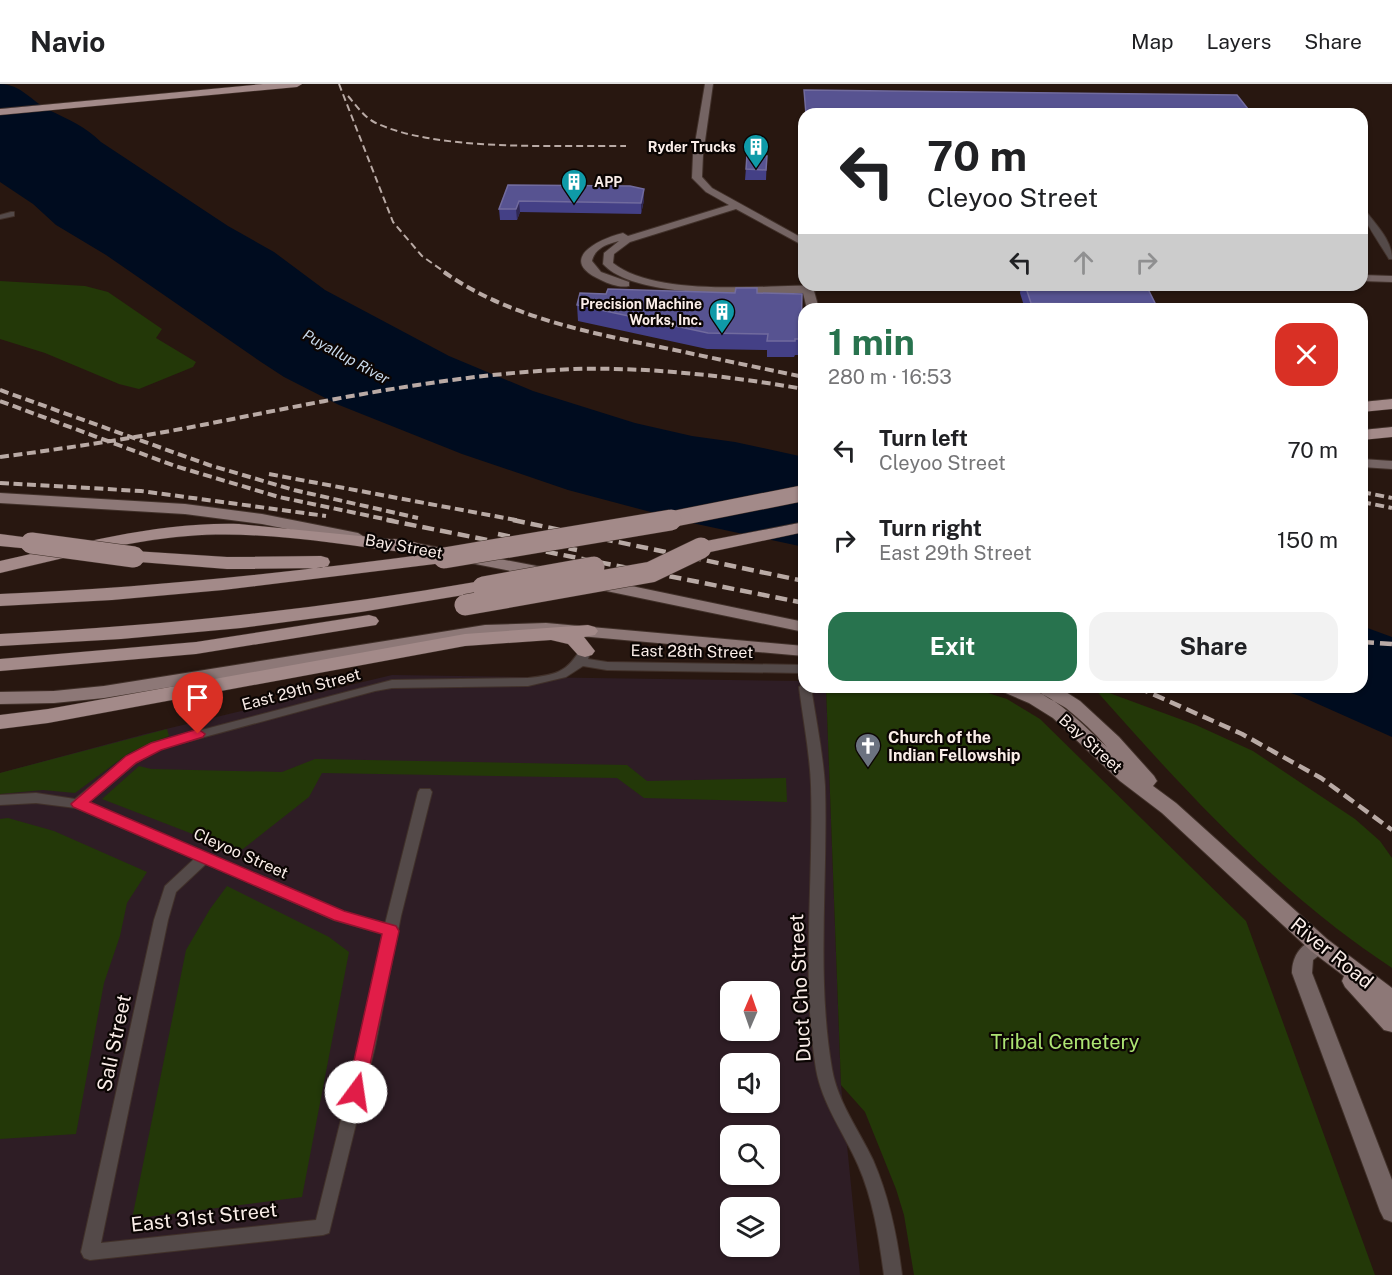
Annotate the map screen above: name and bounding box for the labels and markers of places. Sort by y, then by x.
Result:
building icon: Ryder Trucks [741,132,771,170]
place label: Ryder Trucks [648,139,736,155]
building icon: APP [559,167,589,205]
place label: APP [594,174,622,190]
place label: Precision Machine Works, Inc. [580,296,702,328]
building icon: Precision Machine Works, Inc. [707,297,737,335]
pin [172,672,223,734]
place label: Church of the Indian Fellowship [888,728,1021,765]
church icon: Church of the Indian Fellowship [853,731,883,769]

